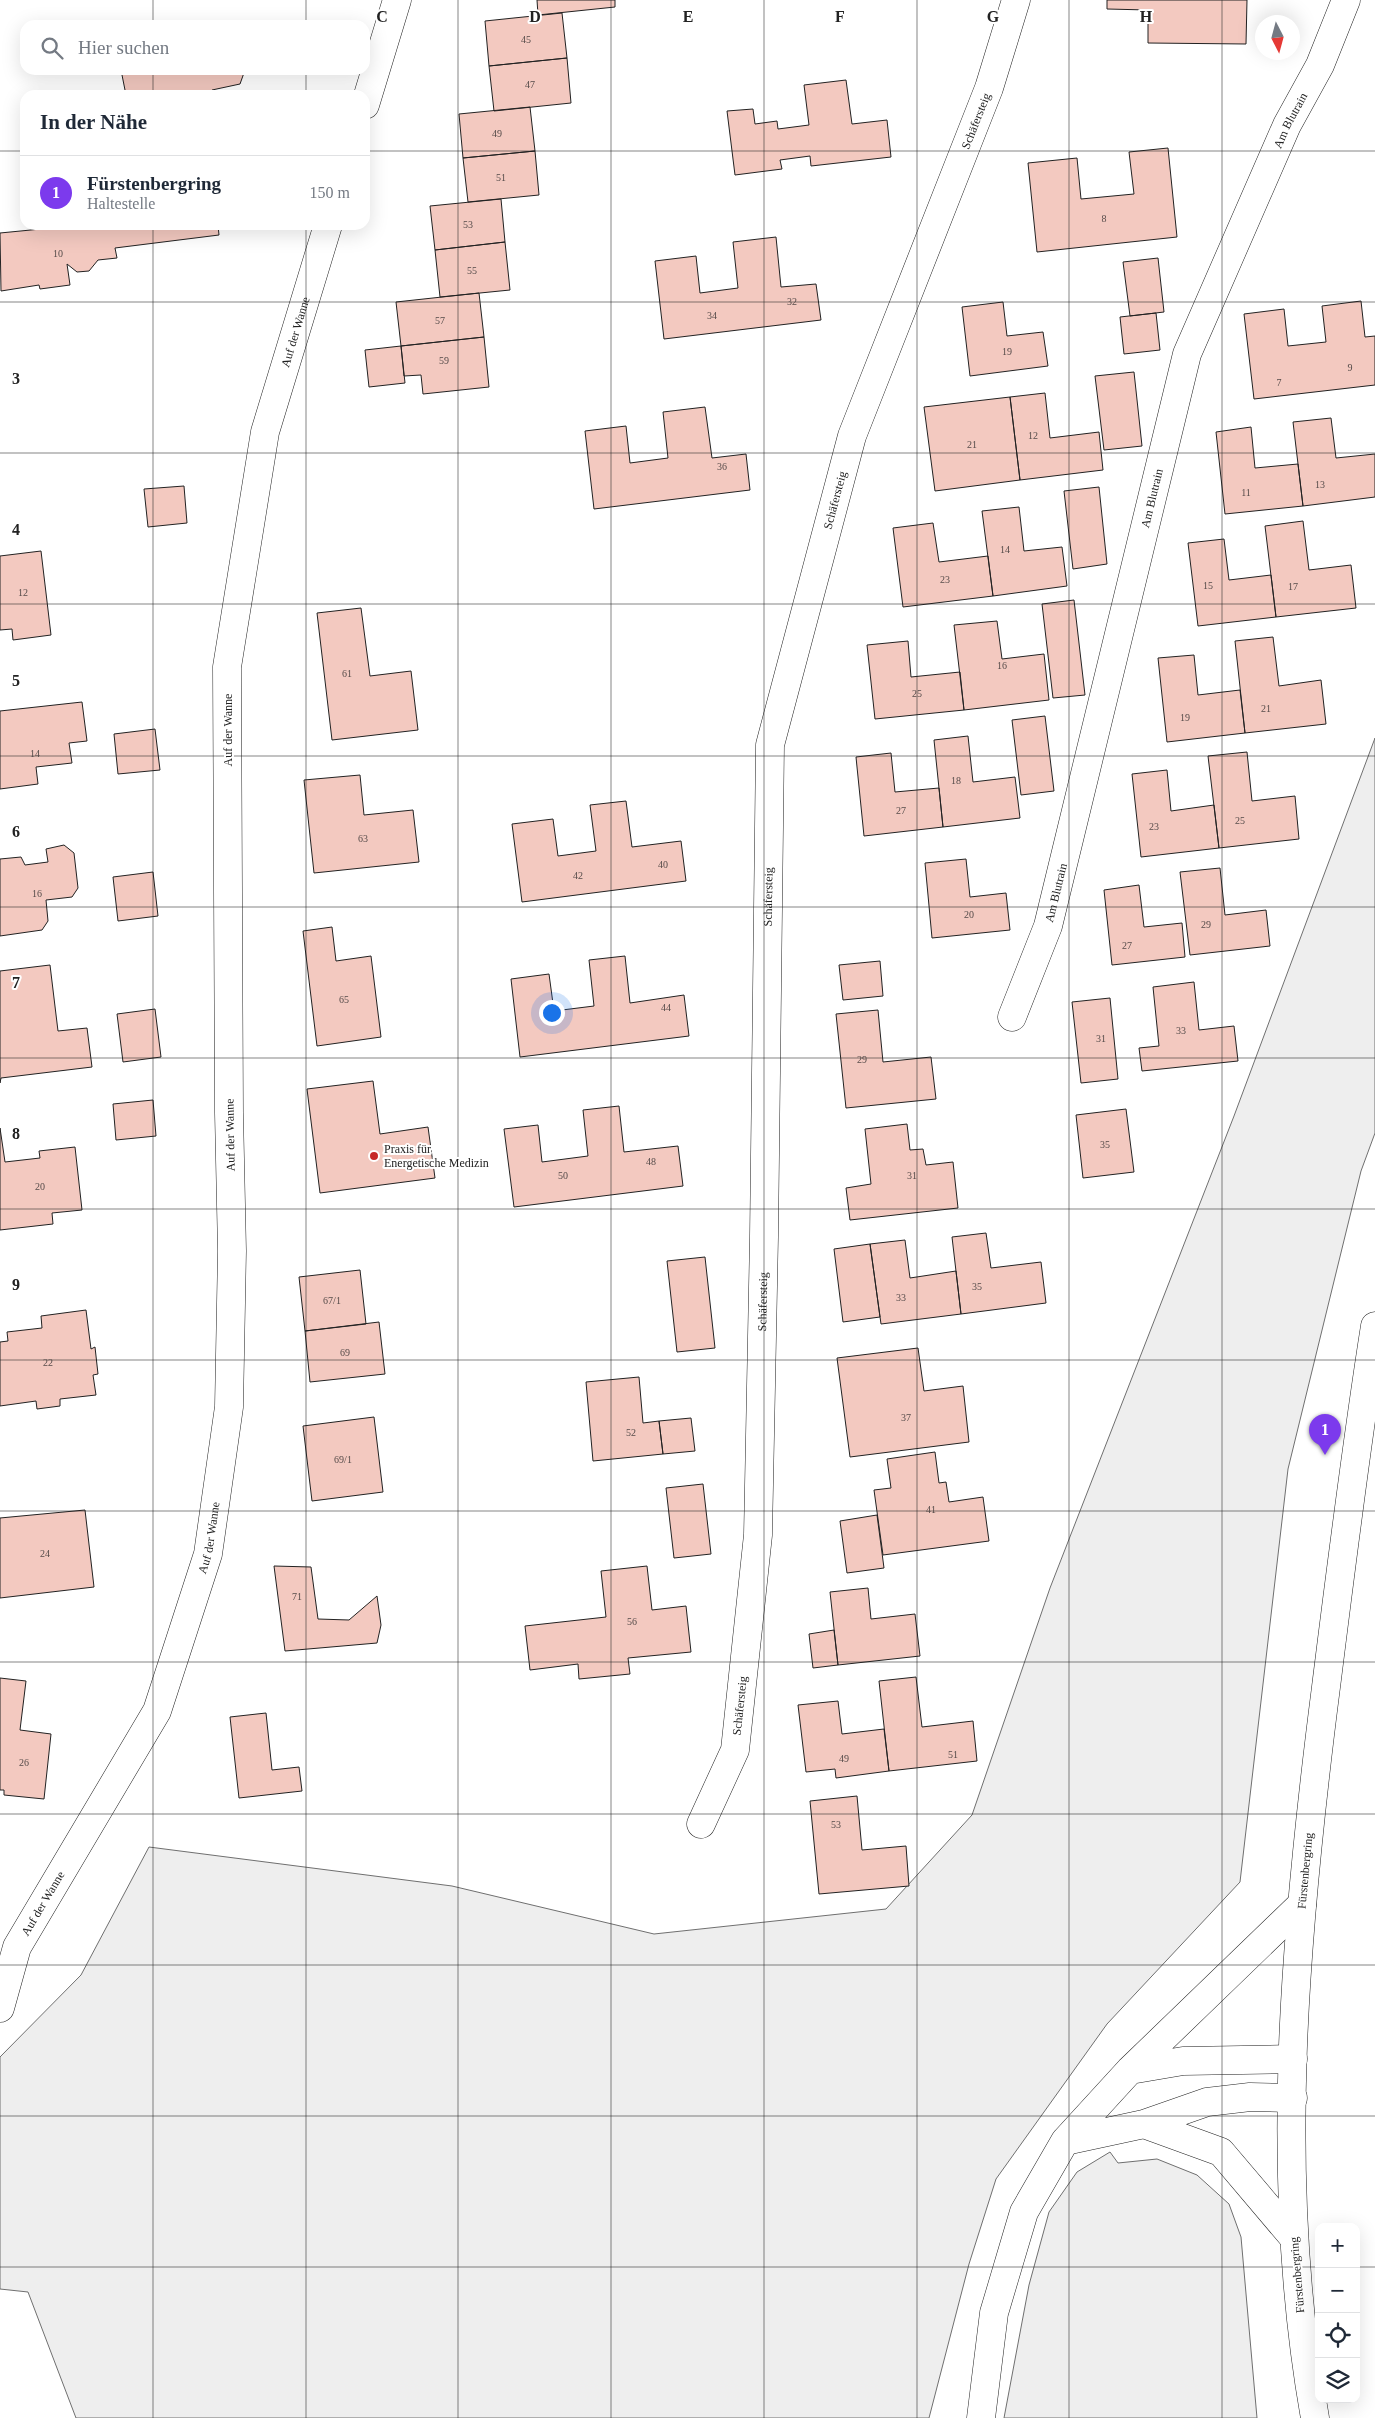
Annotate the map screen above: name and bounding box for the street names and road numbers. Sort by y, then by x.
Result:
street label: Am Blutrain [1271,90,1310,150]
street label: Schäfersteig [959,91,993,151]
street label: Auf der Wanne [278,295,313,369]
street label: Am Blutrain [1138,467,1166,529]
street label: Schäfersteig [821,470,849,531]
street label: Auf der Wanne [221,694,235,766]
street label: Am Blutrain [1042,862,1070,924]
street label: Schäfersteig [761,867,776,927]
street label: Auf der Wanne [222,1098,238,1172]
street label: Schäfersteig [755,1272,770,1332]
street label: Auf der Wanne [195,1501,222,1575]
street label: Schäfersteig [730,1675,750,1736]
street label: Fürstenbergring [1295,1832,1316,1909]
street label: Auf der Wanne [18,1869,67,1938]
street label: Fürstenbergring [1287,2236,1307,2314]

